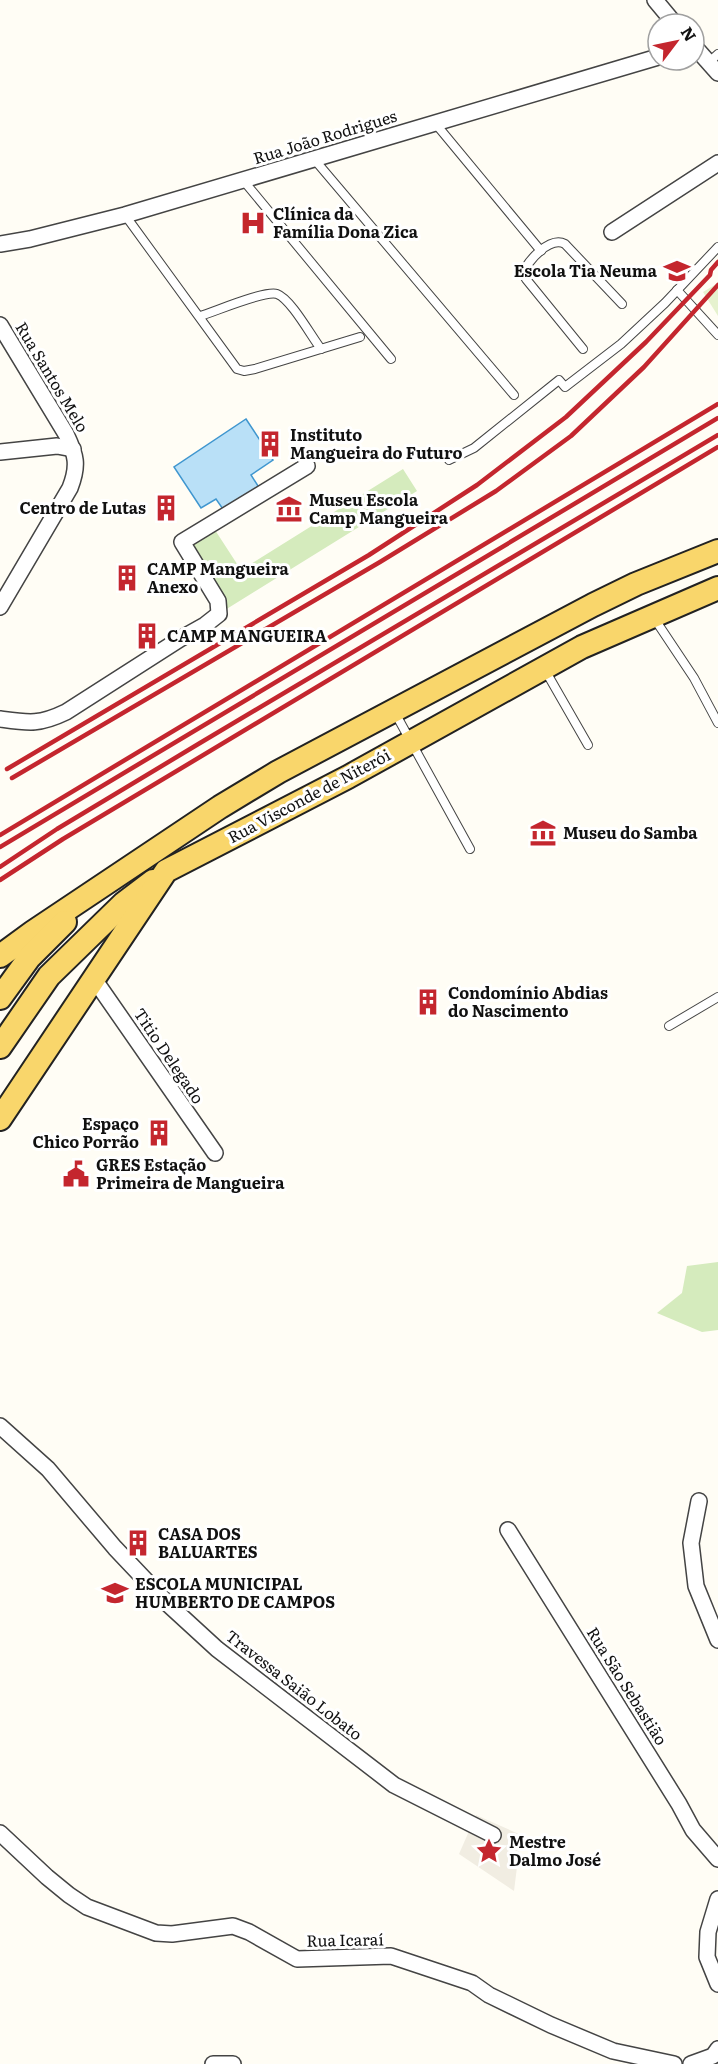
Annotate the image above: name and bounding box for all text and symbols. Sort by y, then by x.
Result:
north arrow [646,12,706,72]
text: N [676,21,703,46]
street label: Rua João Rodrigues [250,103,399,169]
place label: Clínica da Família Dona Zica [273,201,419,243]
hospital icon: Clínica da Família Dona Zica [238,208,268,238]
school or university icon: Escola Tia Neuma [662,256,692,286]
place label: Escola Tia Neuma [514,258,658,282]
street label: Rua Santos Melo [10,317,95,436]
place label: Instituto Mangueira do Futuro [290,422,462,464]
building icon: Instituto Mangueira do Futuro [255,429,285,459]
place label: Museu Escola Camp Mangueira [309,487,449,529]
building icon: Centro de Lutas [151,493,181,523]
museum icon: Museu Escola Camp Mangueira [274,494,304,524]
place label: Centro de Lutas [20,495,146,519]
place label: CAMP Mangueira Anexo [147,556,289,598]
building icon: CAMP Mangueira Anexo [112,563,142,593]
building icon: CAMP MANGUEIRA [132,621,162,651]
place label: CAMP MANGUEIRA [167,623,327,647]
street label: Rua Visconde de Niterói [223,742,394,848]
museum icon: Museu do Samba [528,818,558,848]
place label: Museu do Samba [563,820,698,844]
place label: Condomínio Abdias do Nascimento [448,980,608,1022]
building icon: Condomínio Abdias do Nascimento [413,987,443,1017]
street label: Titio Delegado [129,1003,211,1108]
place label: Espaço Chico Porrão [33,1111,139,1153]
building icon: Espaço Chico Porrão [144,1118,174,1148]
place label: GRES Estação Primeira de Mangueira [96,1152,285,1194]
public building icon: GRES Estação Primeira de Mangueira [61,1159,91,1189]
place label: CASA DOS BALUARTES [158,1521,258,1563]
building icon: CASA DOS BALUARTES [123,1528,153,1558]
place label: ESCOLA MUNICIPAL HUMBERTO DE CAMPOS [135,1571,335,1613]
school or university icon: ESCOLA MUNICIPAL HUMBERTO DE CAMPOS [100,1578,130,1608]
street label: Rua São Sebastião [582,1622,674,1749]
street label: Travessa Saião Lobato [221,1623,368,1745]
place label: Mestre Dalmo José [509,1829,601,1871]
place icon: Mestre Dalmo José [474,1836,504,1866]
street label: Rua Icaraí [306,1926,384,1952]

